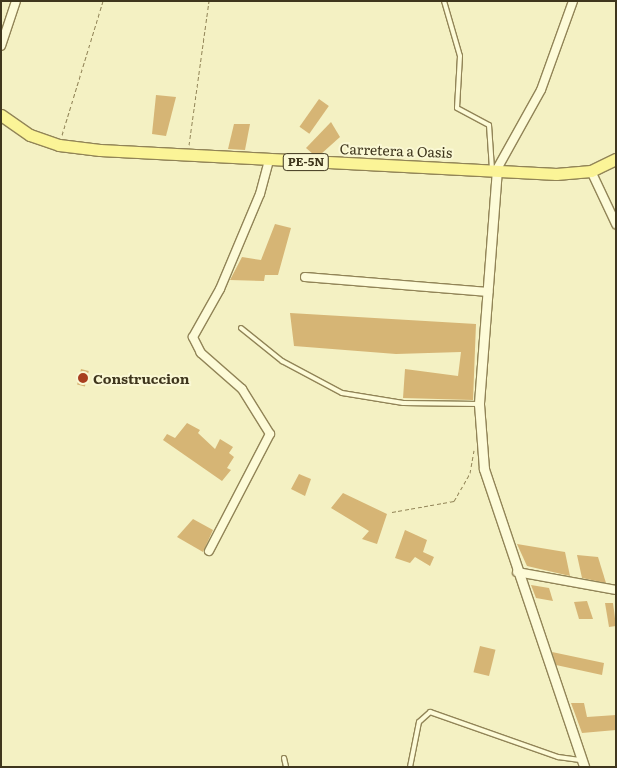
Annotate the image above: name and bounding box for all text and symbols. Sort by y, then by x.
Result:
street label: Carretera a Oasis [339,140,453,160]
road number: PE-5N [282,152,330,172]
place label: Construccion [93,370,189,386]
marker: Construccion [77,372,89,384]

